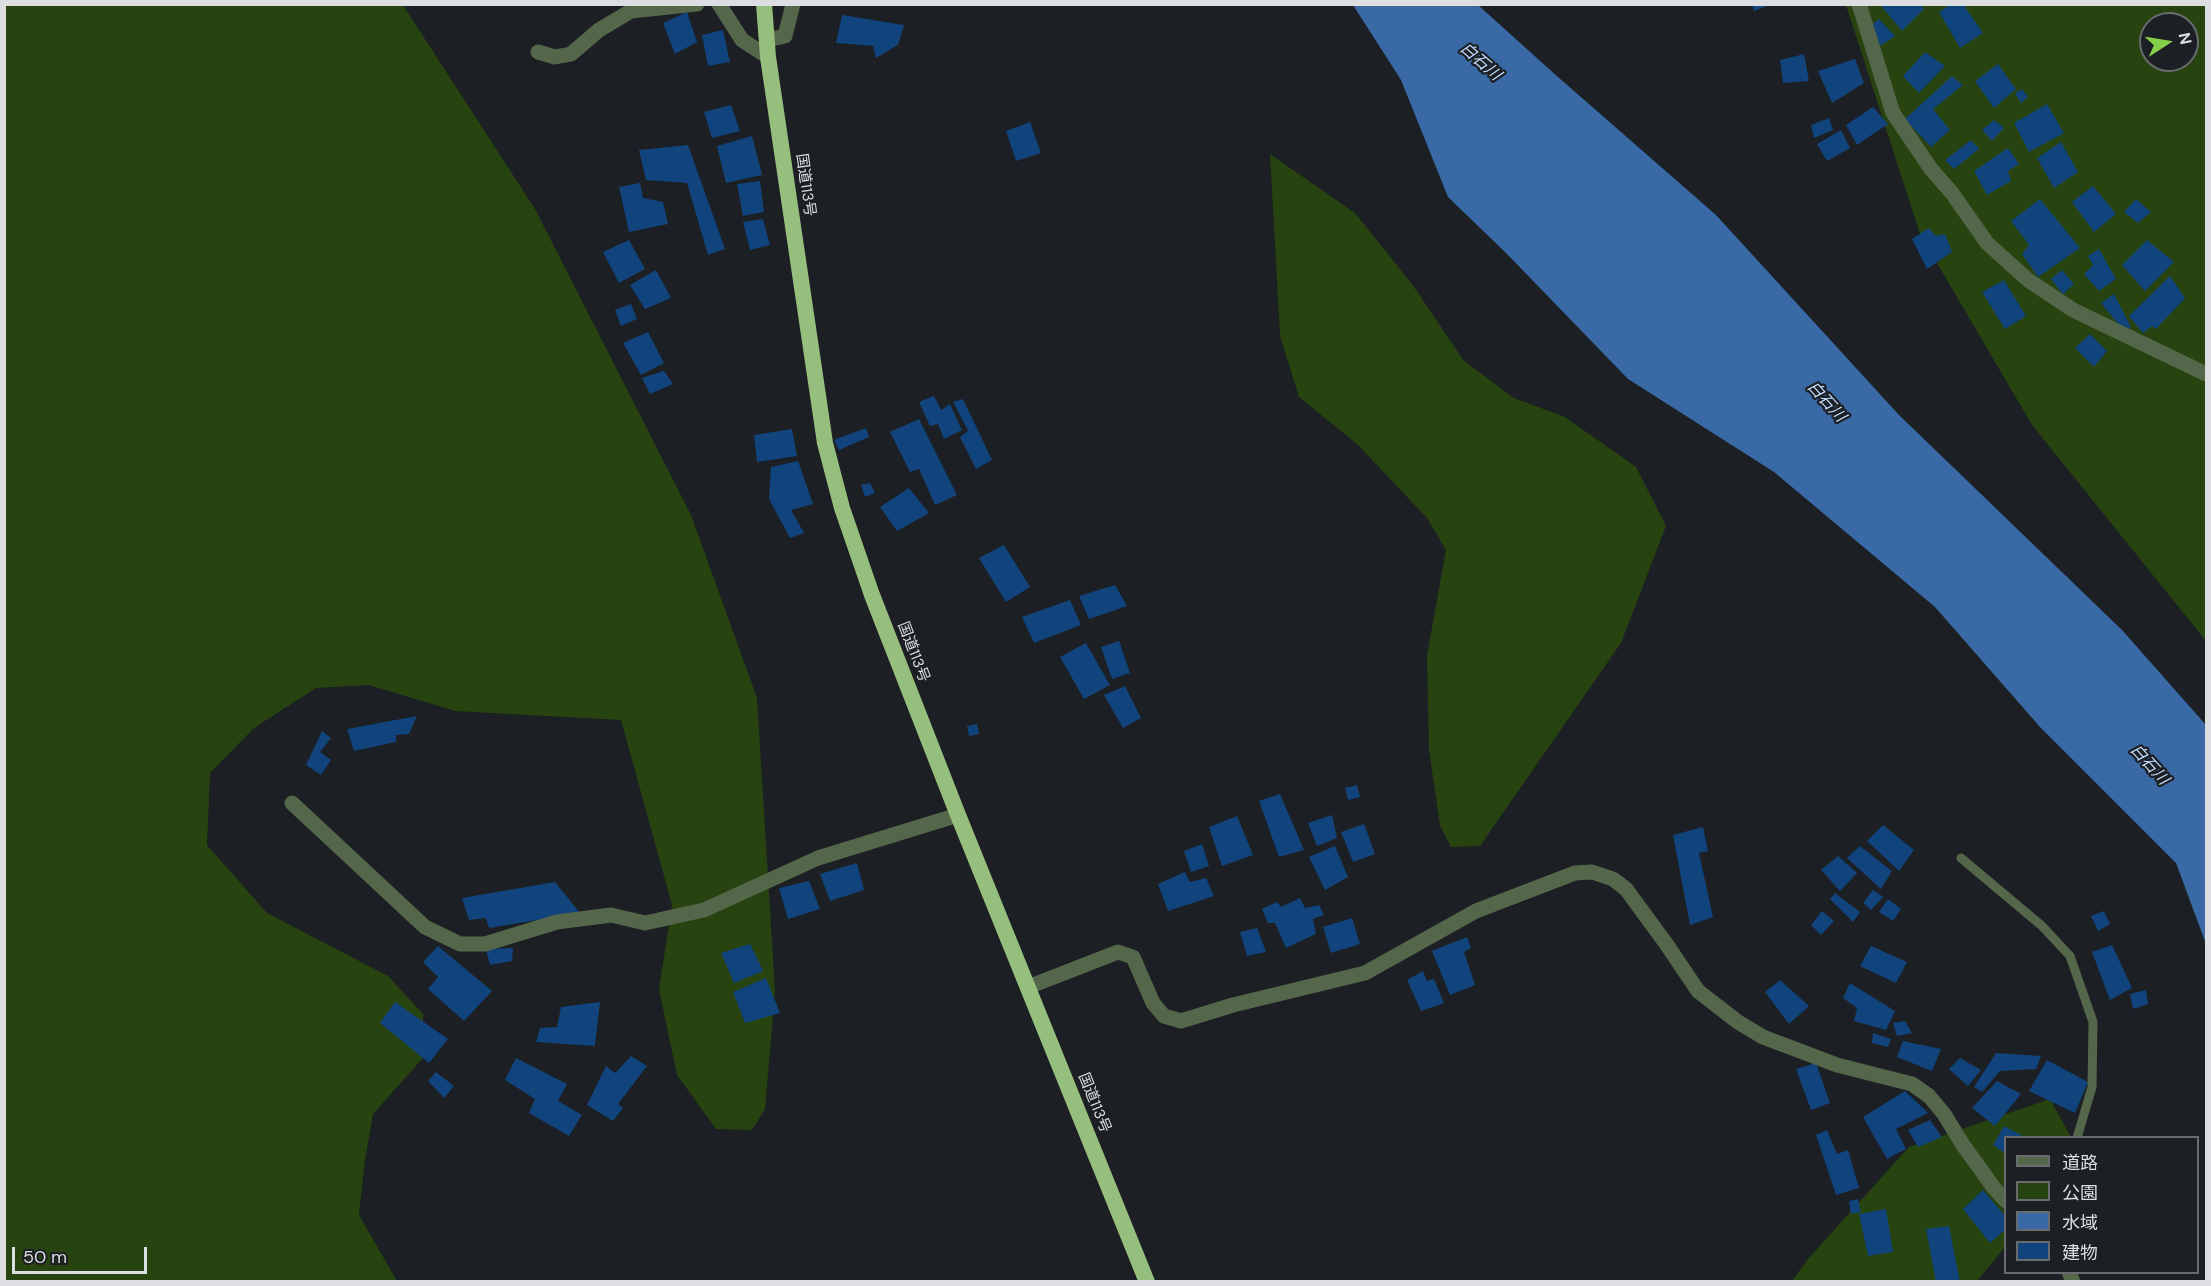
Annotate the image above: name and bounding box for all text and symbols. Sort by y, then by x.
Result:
north arrow [2139,12,2199,72]
text: N [2174,31,2197,46]
water label: 白石川 [1456,39,1504,85]
street label: 国道113号 [792,152,818,218]
water label: 白石川 [1803,378,1849,426]
street label: 国道113号 [893,619,933,685]
water label: 白石川 [2126,741,2172,789]
street label: 国道113号 [1074,1070,1114,1136]
legend [2004,1136,2199,1274]
text: 道路 [2062,1151,2098,1175]
text: 公園 [2062,1181,2098,1205]
text: 水域 [2062,1211,2098,1235]
scale bar [15,1235,150,1273]
text: 建物 [2062,1241,2098,1265]
text: 50 m [23,1245,67,1269]

